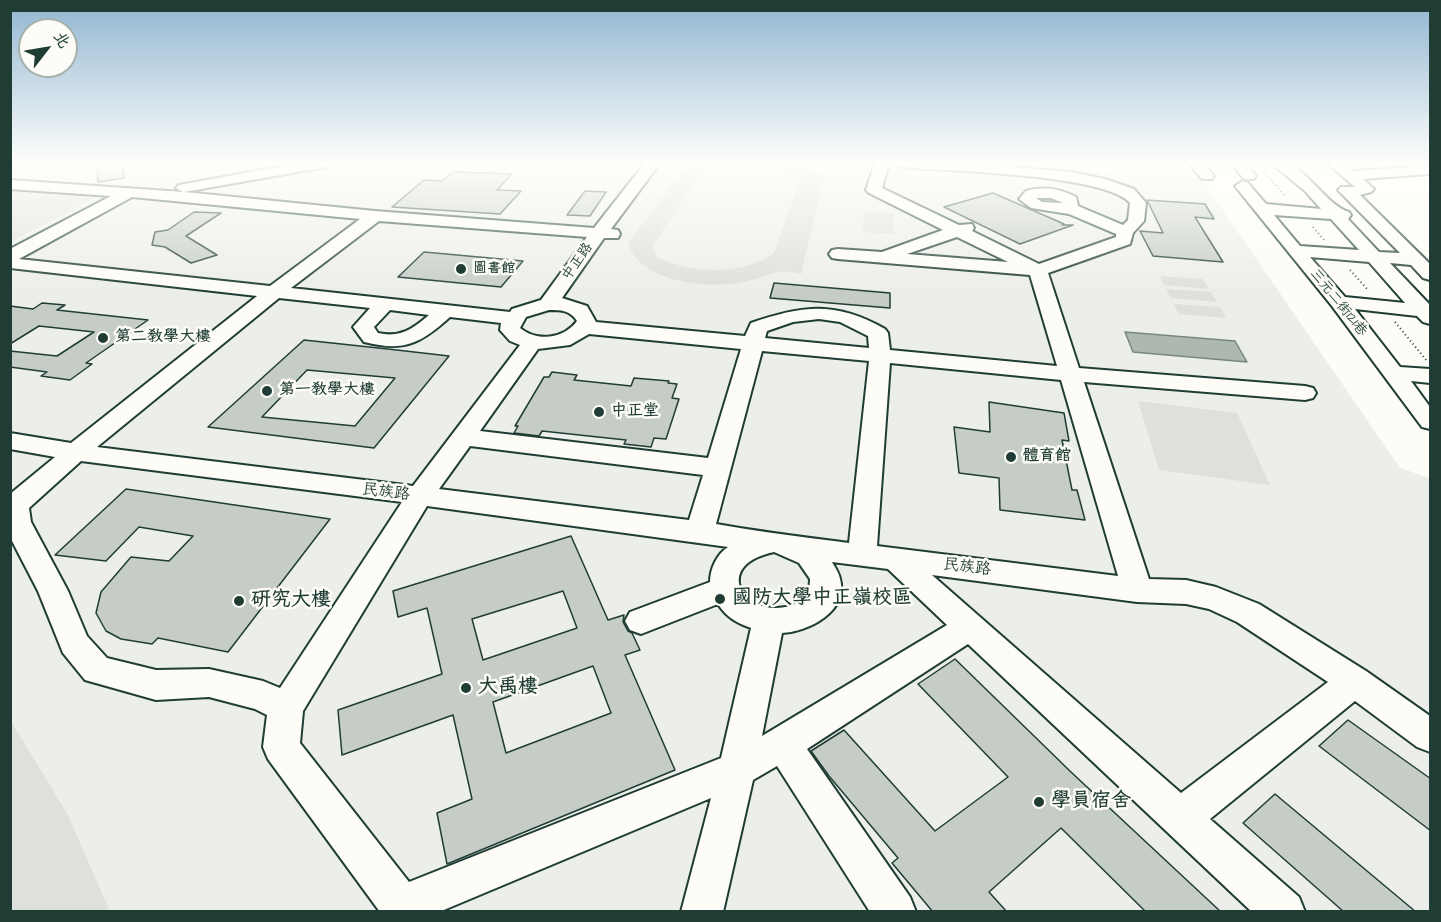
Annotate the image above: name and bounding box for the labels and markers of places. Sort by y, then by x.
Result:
place label: 圖書館 [473,261,515,277]
marker: 圖書館 [454,262,468,276]
place label: 第二教學大樓 [115,328,211,348]
marker: 第二教學大樓 [96,331,110,345]
place label: 第一教學大樓 [279,381,375,401]
marker: 第一教學大樓 [260,384,274,398]
place label: 中正堂 [611,402,659,422]
marker: 中正堂 [592,405,606,419]
place label: 體育館 [1023,447,1071,467]
marker: 體育館 [1004,450,1018,464]
place label: 國防大學中正嶺校區 [732,587,912,611]
place label: 研究大樓 [251,589,331,613]
marker: 國防大學中正嶺校區 [713,592,727,606]
marker: 研究大樓 [232,594,246,608]
place label: 大禹樓 [478,676,538,700]
marker: 大禹樓 [459,681,473,695]
place label: 學員宿舍 [1051,790,1131,814]
marker: 學員宿舍 [1032,795,1046,809]

